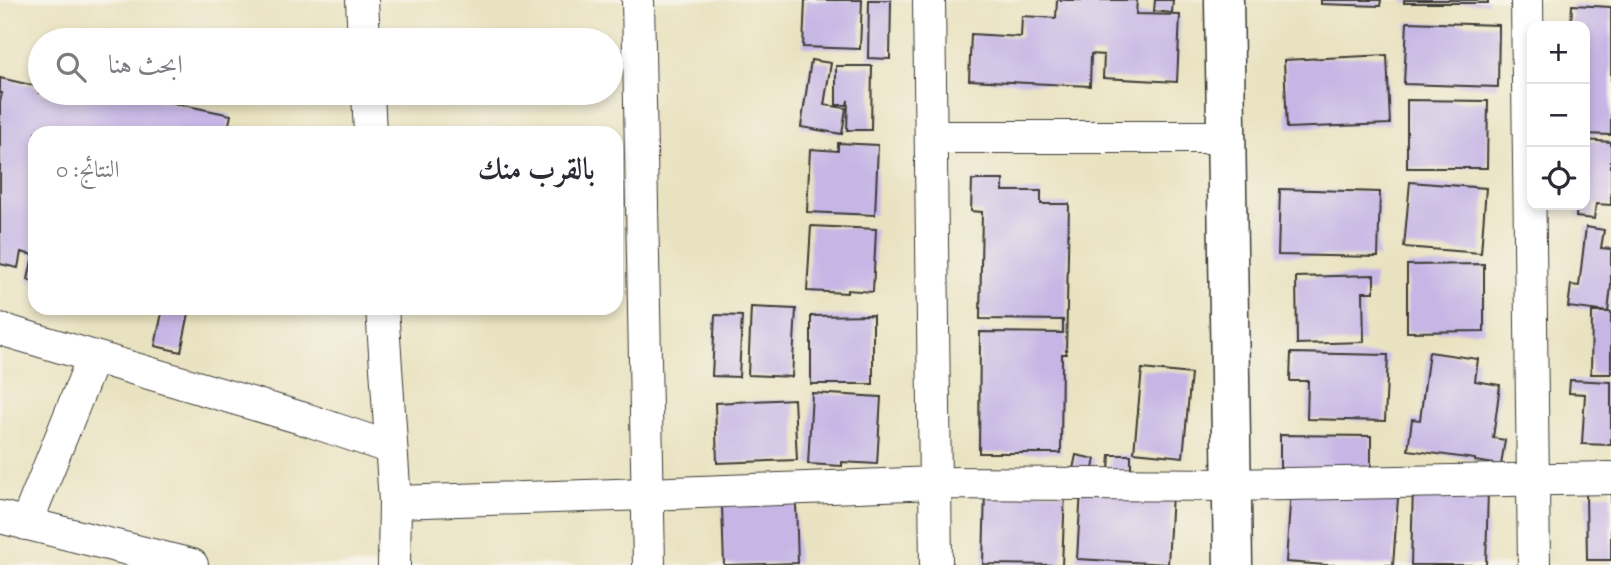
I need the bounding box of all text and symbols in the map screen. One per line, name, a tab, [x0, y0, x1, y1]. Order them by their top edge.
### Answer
map controls	[1527, 21, 1590, 210]
button: +	[1527, 21, 1590, 84]
search box	[28, 28, 623, 105]
icon: search	[52, 48, 90, 86]
text: ابحث هنا	[108, 48, 183, 85]
button: −	[1527, 84, 1590, 147]
button: locate	[1527, 147, 1590, 210]
text: بالقرب منك	[478, 150, 595, 193]
text: النتائج: 0	[56, 155, 119, 188]

